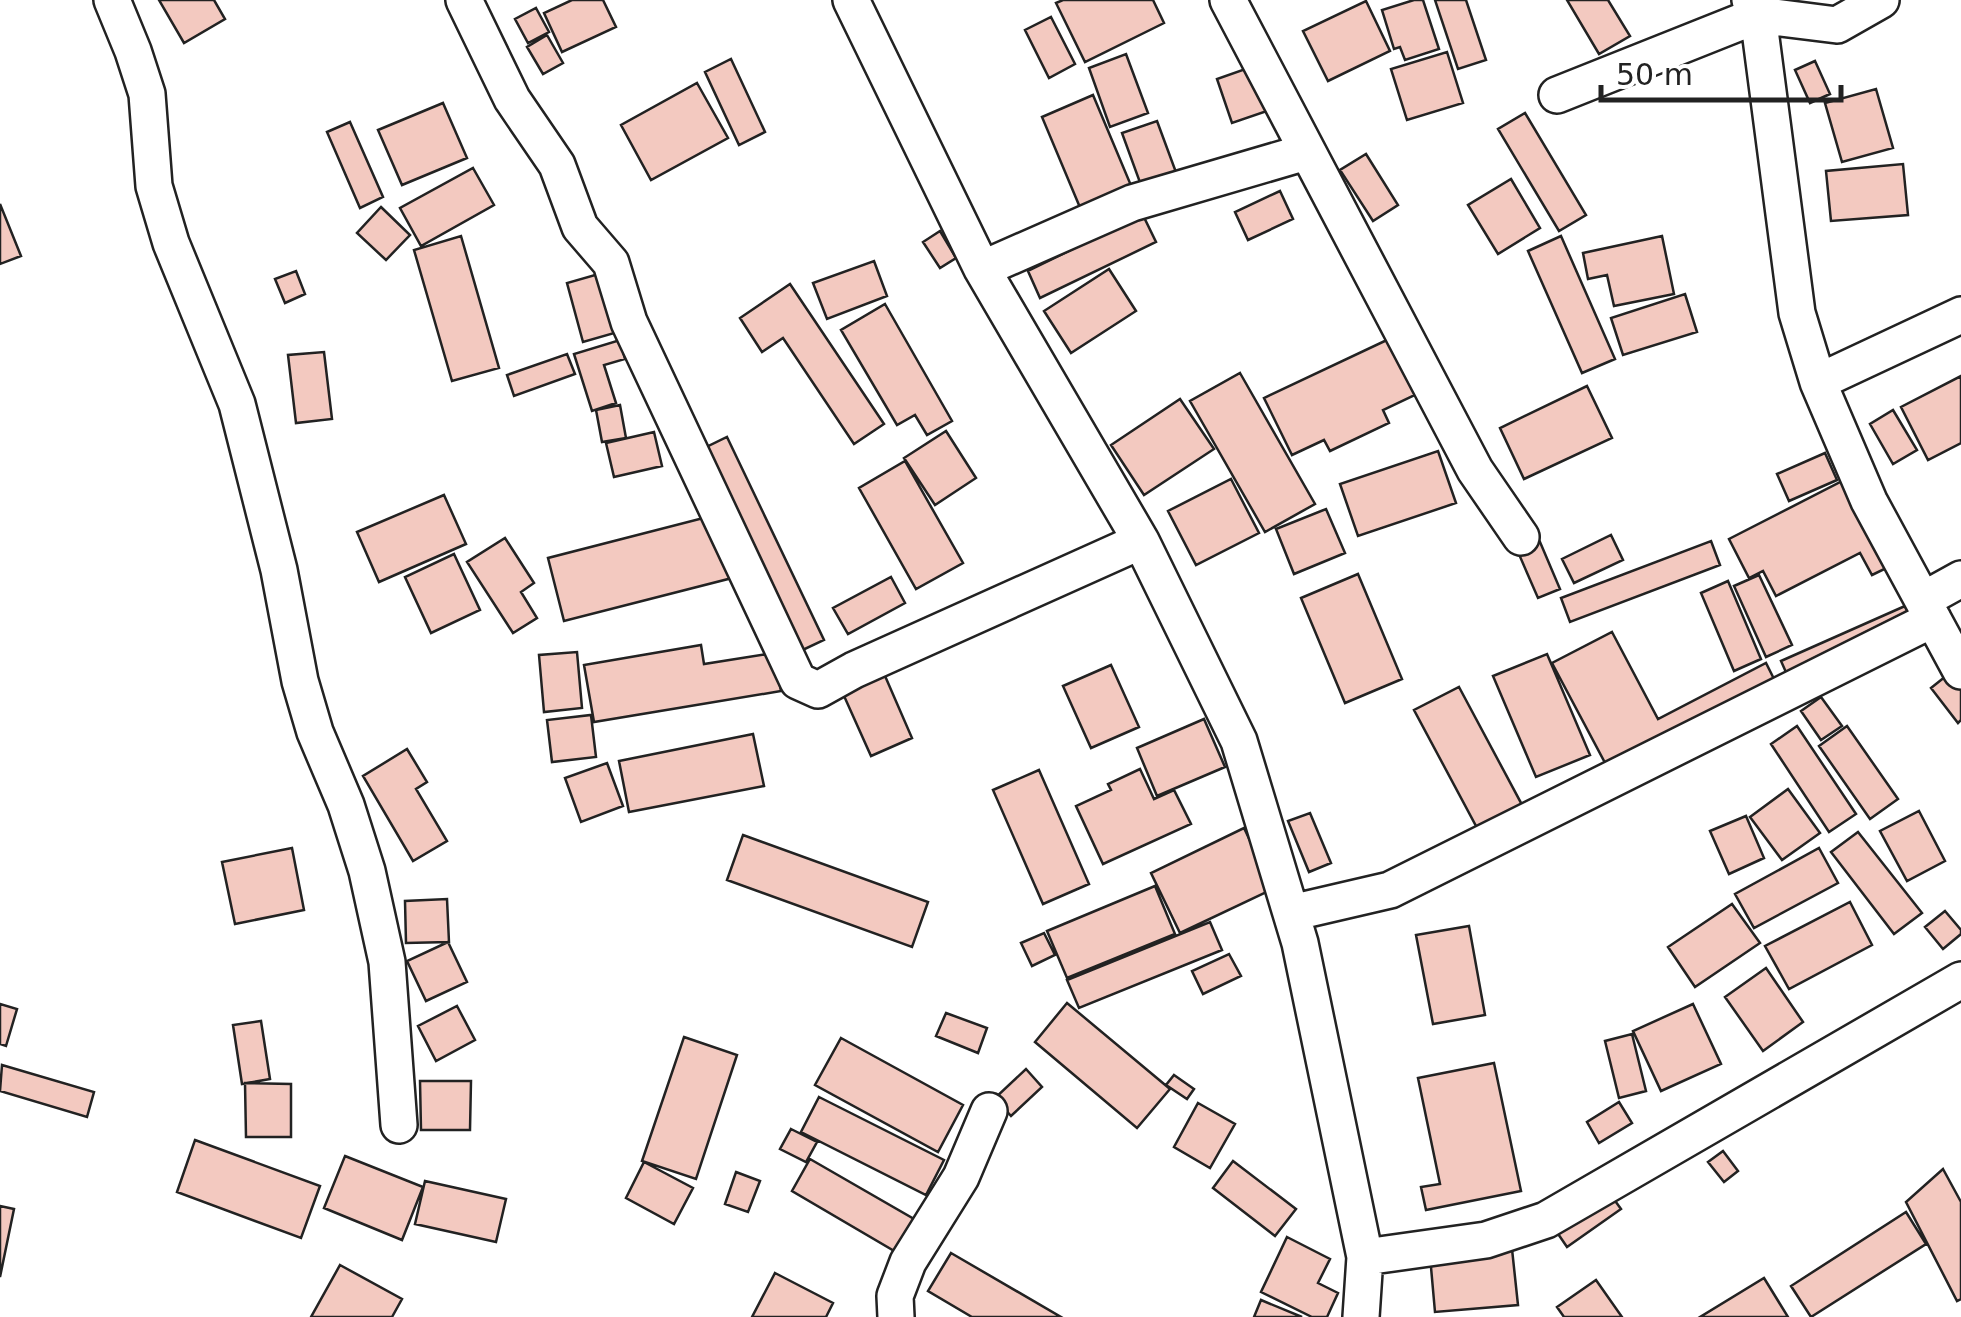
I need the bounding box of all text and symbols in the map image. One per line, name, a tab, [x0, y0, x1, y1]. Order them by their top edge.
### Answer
scale bar	[1601, 40, 1841, 102]
text: 50 m	[1616, 57, 1693, 92]

